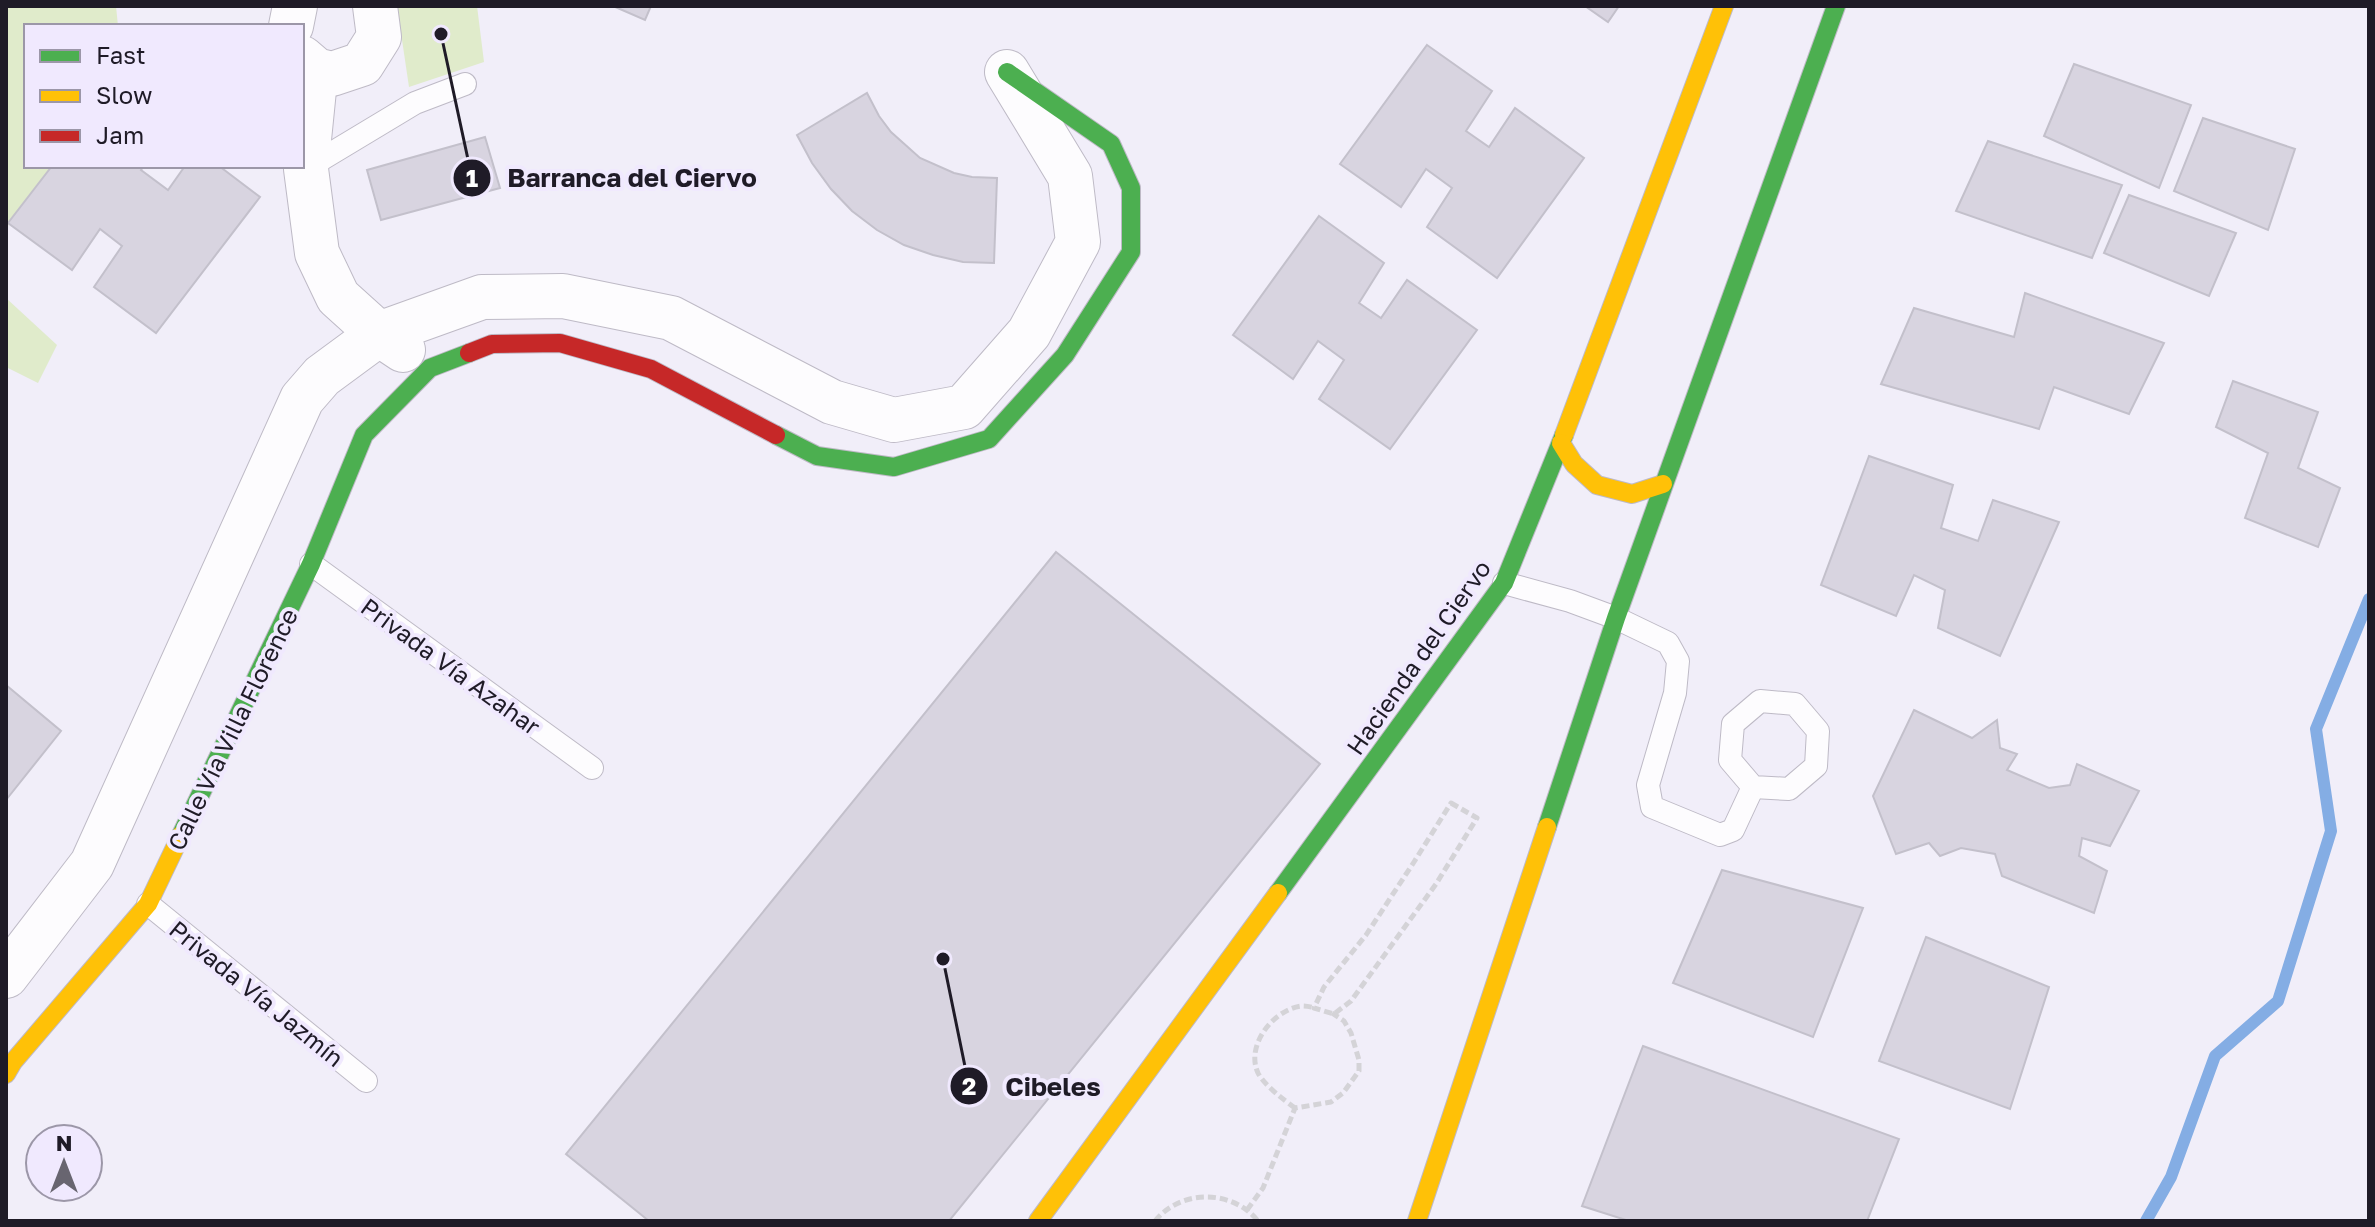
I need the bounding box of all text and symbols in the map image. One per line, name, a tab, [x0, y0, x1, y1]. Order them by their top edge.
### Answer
legend	[24, 24, 304, 168]
text: Fast	[96, 40, 146, 69]
text: Slow	[96, 80, 152, 109]
text: Jam	[96, 120, 144, 149]
callout: Barranca del Ciervo	[452, 153, 773, 203]
text: Barranca del Ciervo	[507, 162, 757, 193]
text: 1	[466, 163, 478, 192]
street label: Hacienda del Ciervo	[1340, 554, 1496, 760]
street label: Privada Vía Azahar	[356, 591, 546, 741]
street label: Calle Via Villa Florence	[161, 603, 303, 855]
street label: Privada Vía Jazmín	[164, 914, 350, 1072]
callout: Cibeles	[949, 1061, 1116, 1111]
text: 2	[962, 1071, 976, 1100]
text: Cibeles	[1005, 1071, 1101, 1102]
north arrow	[24, 1123, 104, 1203]
text: N	[56, 1129, 72, 1156]

